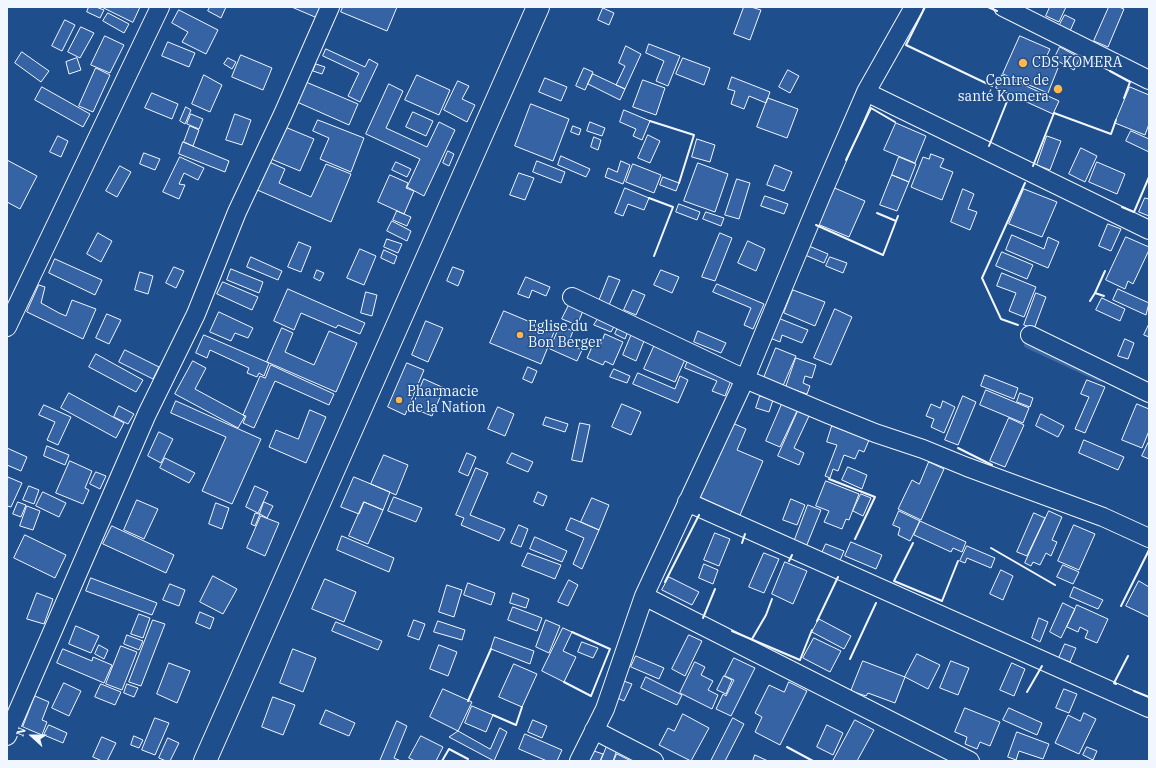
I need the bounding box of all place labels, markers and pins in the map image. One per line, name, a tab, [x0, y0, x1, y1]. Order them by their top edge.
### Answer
place label: CDS KOMERA	[1032, 55, 1122, 71]
marker: CDS KOMERA	[1017, 57, 1029, 69]
place label: Centre de santé Komera	[958, 73, 1049, 106]
marker: Centre de santé Komera	[1052, 83, 1064, 95]
place label: Eglise du Bon Berger	[528, 319, 602, 352]
marker: Eglise du Bon Berger	[515, 330, 525, 340]
place label: Pharmacie de la Nation	[407, 384, 486, 416]
marker: Pharmacie de la Nation	[394, 395, 404, 405]

